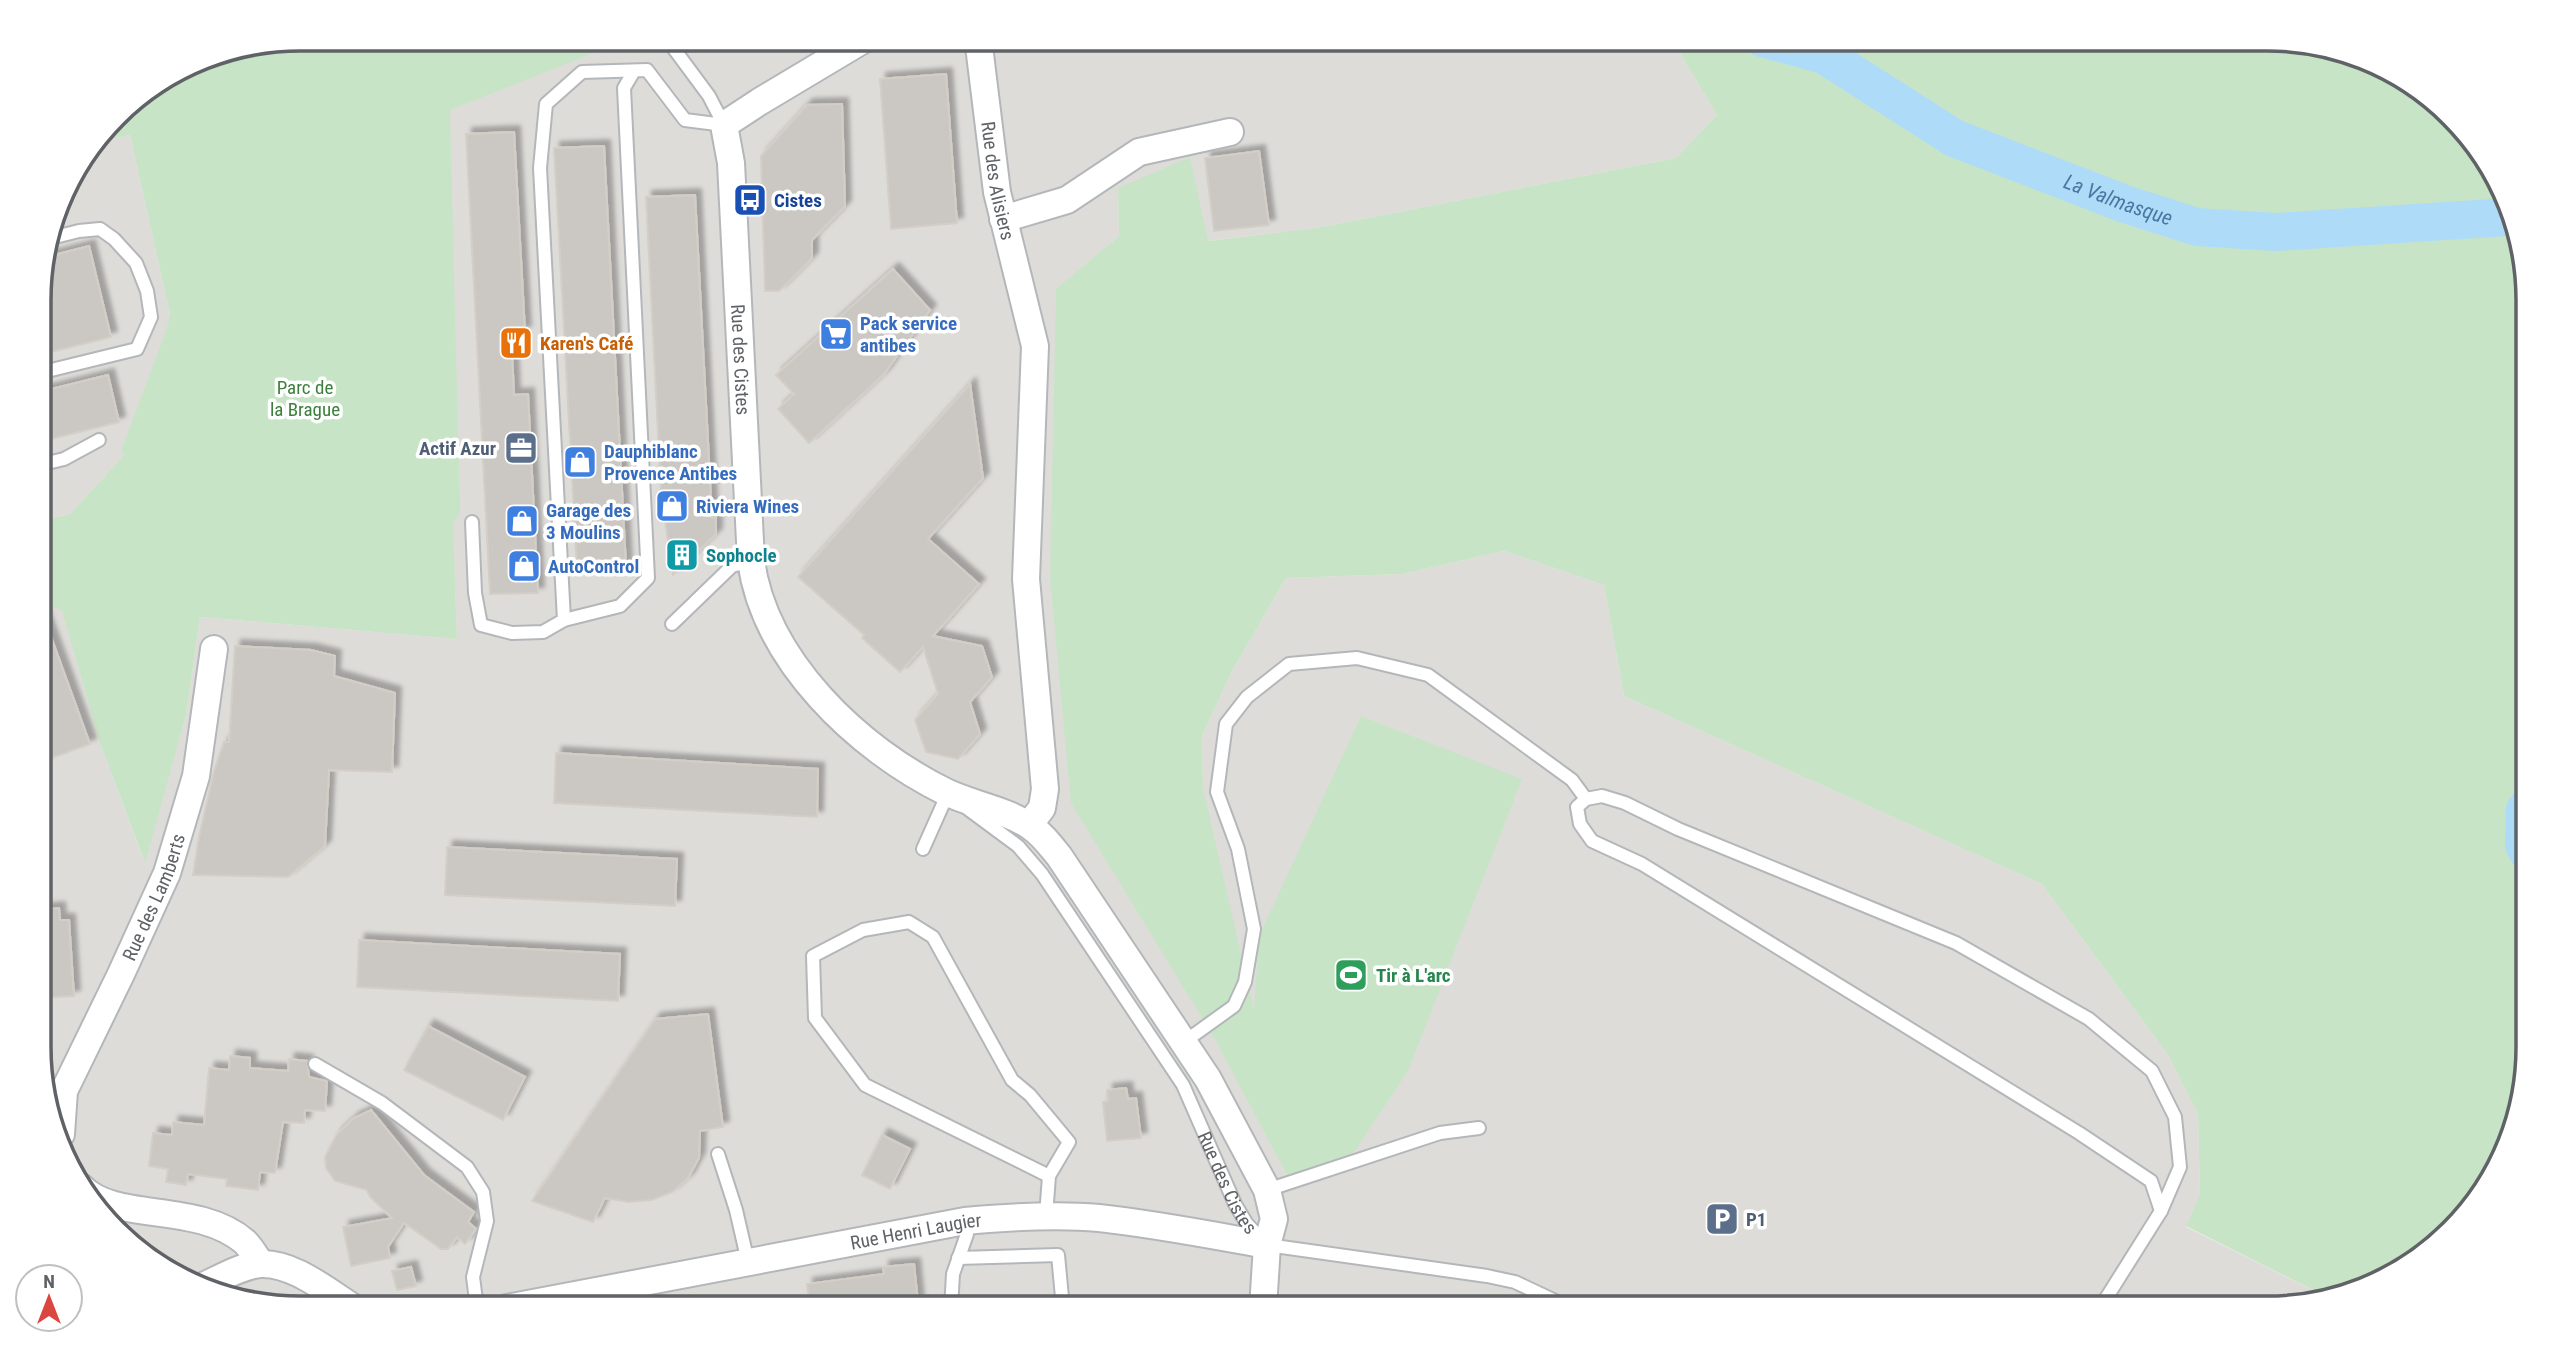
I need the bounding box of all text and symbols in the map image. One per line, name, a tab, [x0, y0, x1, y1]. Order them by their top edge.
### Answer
street label: Rue des Alisiers	[976, 120, 1019, 242]
water label: La Valmasque	[2060, 170, 2175, 230]
bus stop icon: Cistes	[731, 181, 769, 219]
place label: Cistes	[774, 189, 822, 212]
street label: Rue des Cistes	[726, 304, 755, 416]
place label: Pack service antibes	[860, 312, 957, 357]
supermarket icon: Pack service antibes	[817, 315, 855, 353]
restaurant icon: Karen's Café	[497, 324, 535, 362]
place label: Karen's Café	[540, 332, 633, 355]
park label: Parc de la Brague	[270, 376, 340, 421]
office icon: Actif Azur	[502, 429, 540, 467]
place label: Actif Azur	[419, 437, 496, 460]
place label: Dauphiblanc Provence Antibes	[604, 440, 737, 485]
shop icon: Dauphiblanc Provence Antibes	[561, 443, 599, 481]
shop icon: Riviera Wines	[653, 487, 691, 525]
place label: Riviera Wines	[696, 495, 799, 518]
place label: Garage des 3 Moulins	[546, 499, 631, 544]
shop icon: Garage des 3 Moulins	[503, 502, 541, 540]
building icon: Sophocle	[663, 536, 701, 574]
place label: Sophocle	[706, 544, 777, 567]
shop icon: AutoControl	[505, 547, 543, 585]
place label: AutoControl	[548, 555, 639, 578]
street label: Rue des Lamberts	[118, 831, 190, 964]
sports icon: Tir à L'arc	[1332, 956, 1370, 994]
place label: Tir à L'arc	[1376, 964, 1451, 987]
street label: Rue des Cistes	[1193, 1128, 1261, 1239]
parking icon: P1	[1703, 1200, 1741, 1238]
place label: P1	[1746, 1208, 1766, 1231]
street label: Rue Henri Laugier	[848, 1209, 982, 1255]
north arrow	[14, 1263, 84, 1333]
text: N	[43, 1270, 55, 1293]

